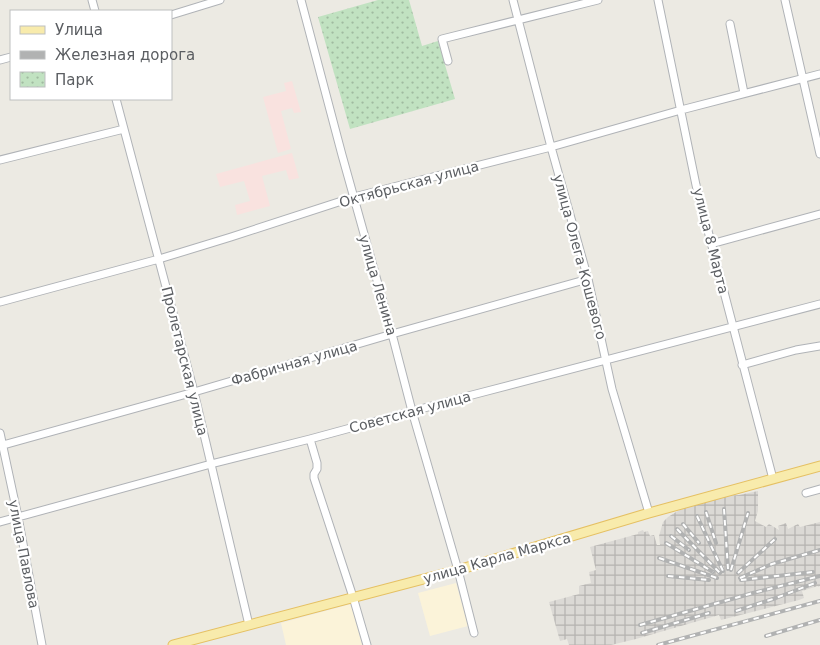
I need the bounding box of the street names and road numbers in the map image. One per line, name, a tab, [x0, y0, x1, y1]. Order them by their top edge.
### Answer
street label: Октябрьская улица	[337, 158, 481, 210]
street label: улица Олега Кошевого	[550, 173, 610, 341]
street label: улица 8 Марта	[690, 186, 732, 296]
street label: улица Ленина	[356, 233, 400, 337]
street label: Пролетарская улица	[159, 285, 211, 437]
street label: Фабричная улица	[229, 337, 359, 389]
street label: Советская улица	[347, 388, 473, 436]
street label: улица Павлова	[6, 498, 42, 610]
street label: улица Карла Маркса	[421, 529, 573, 587]

